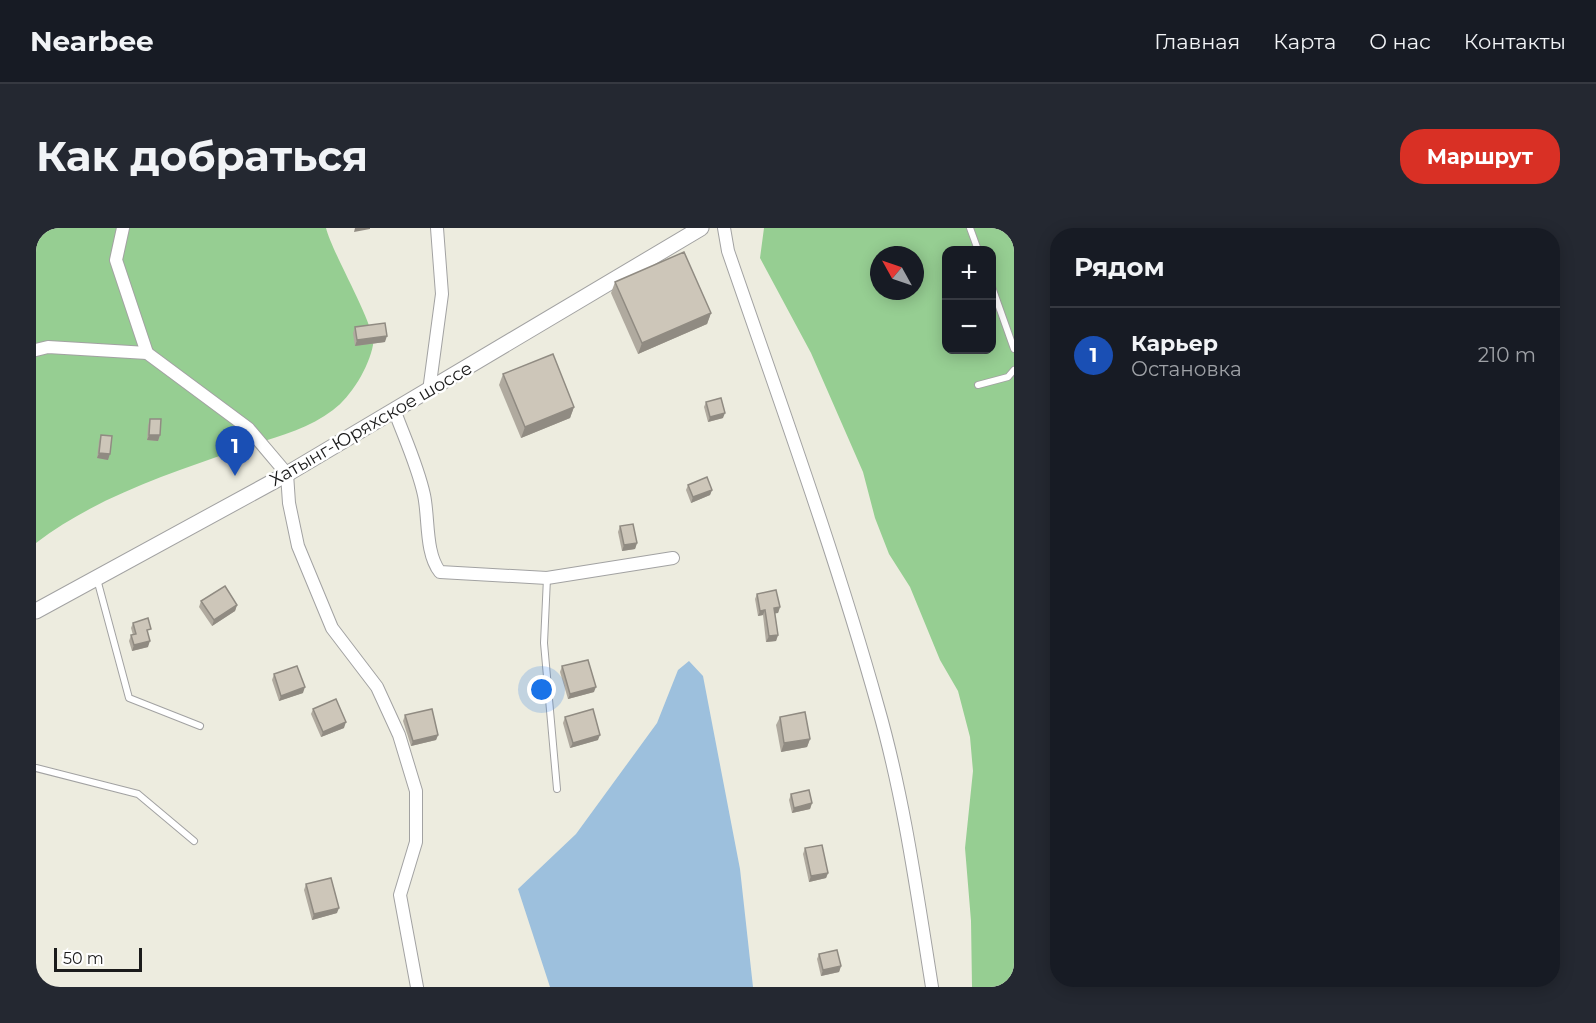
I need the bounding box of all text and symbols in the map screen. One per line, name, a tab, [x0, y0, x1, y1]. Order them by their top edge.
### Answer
text: Nearbee	[30, 24, 154, 58]
text: Главная	[1154, 29, 1240, 54]
text: Карта	[1273, 29, 1336, 54]
text: О нас	[1369, 29, 1431, 54]
text: Контакты	[1464, 29, 1566, 54]
button: Маршрут	[1400, 129, 1560, 184]
text: Как добраться	[36, 130, 368, 182]
north arrow	[870, 246, 924, 300]
map controls	[942, 246, 996, 354]
button: +	[942, 246, 996, 300]
text: Рядом	[1074, 251, 1165, 283]
button: −	[942, 300, 996, 354]
text: Карьер	[1131, 330, 1218, 357]
text: 1	[1090, 343, 1097, 367]
text: 210 m	[1478, 343, 1536, 367]
street label: Хатынг-Юряхское шоссе	[266, 357, 476, 491]
text: Остановка	[1131, 357, 1242, 381]
pin: 1	[216, 426, 254, 476]
your location	[527, 675, 556, 704]
scale bar	[54, 945, 142, 972]
text: 50 m	[63, 949, 104, 968]

